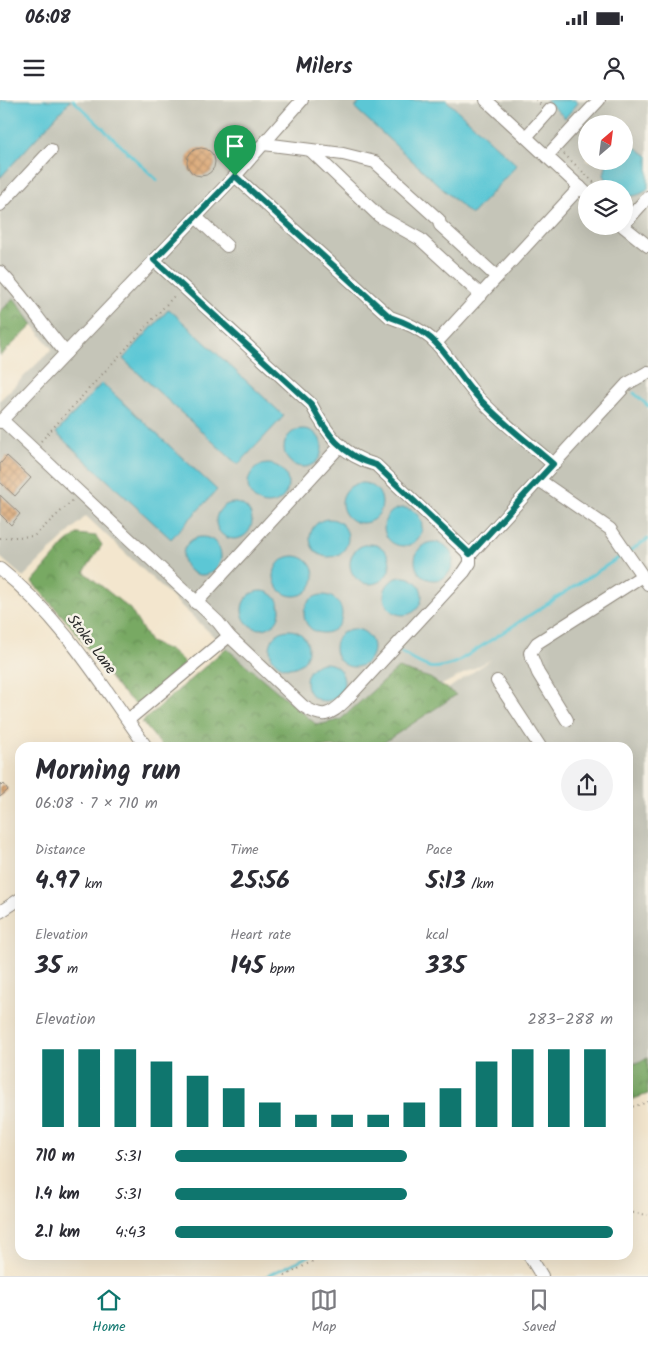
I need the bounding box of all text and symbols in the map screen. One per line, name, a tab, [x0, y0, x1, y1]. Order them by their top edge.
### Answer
text: 06:08	[25, 3, 71, 33]
text: Milers	[295, 50, 353, 85]
icon: menu	[20, 54, 48, 82]
icon: person	[600, 54, 628, 82]
north arrow	[578, 115, 632, 170]
map controls	[578, 115, 633, 235]
pin	[214, 125, 256, 176]
icon: arrive	[221, 132, 249, 160]
button: layers	[578, 180, 633, 235]
street label: Stoke Lane	[60, 609, 122, 680]
text: Morning run	[35, 749, 181, 794]
button: share	[561, 759, 613, 811]
text: 06:08 · 7 × 710 m	[35, 791, 158, 816]
text: Distance	[35, 839, 85, 861]
text: Time	[230, 839, 259, 861]
text: Pace	[426, 839, 452, 861]
text: 4.97	[35, 861, 79, 901]
text: 25:56	[230, 861, 290, 901]
text: 5:13	[426, 861, 466, 901]
text: km	[79, 873, 102, 895]
text: /km	[466, 873, 494, 895]
text: Elevation	[35, 924, 88, 946]
text: Heart rate	[230, 924, 291, 946]
text: kcal	[426, 924, 448, 946]
text: 35	[35, 946, 61, 986]
text: 145	[230, 946, 264, 986]
text: 335	[426, 946, 466, 986]
text: m	[61, 958, 78, 980]
text: bpm	[264, 958, 295, 980]
text: Elevation	[35, 1007, 96, 1032]
text: 283–288 m	[527, 1007, 613, 1032]
text: 710 m	[35, 1144, 75, 1169]
text: 5:31	[115, 1144, 142, 1169]
text: 1.4 km	[35, 1182, 80, 1207]
text: 5:31	[115, 1182, 142, 1207]
text: 2.1 km	[35, 1220, 80, 1245]
text: 4:43	[115, 1220, 146, 1245]
tab: Home	[92, 1286, 125, 1338]
tab: Map	[310, 1286, 338, 1338]
tab: Saved	[523, 1286, 556, 1338]

